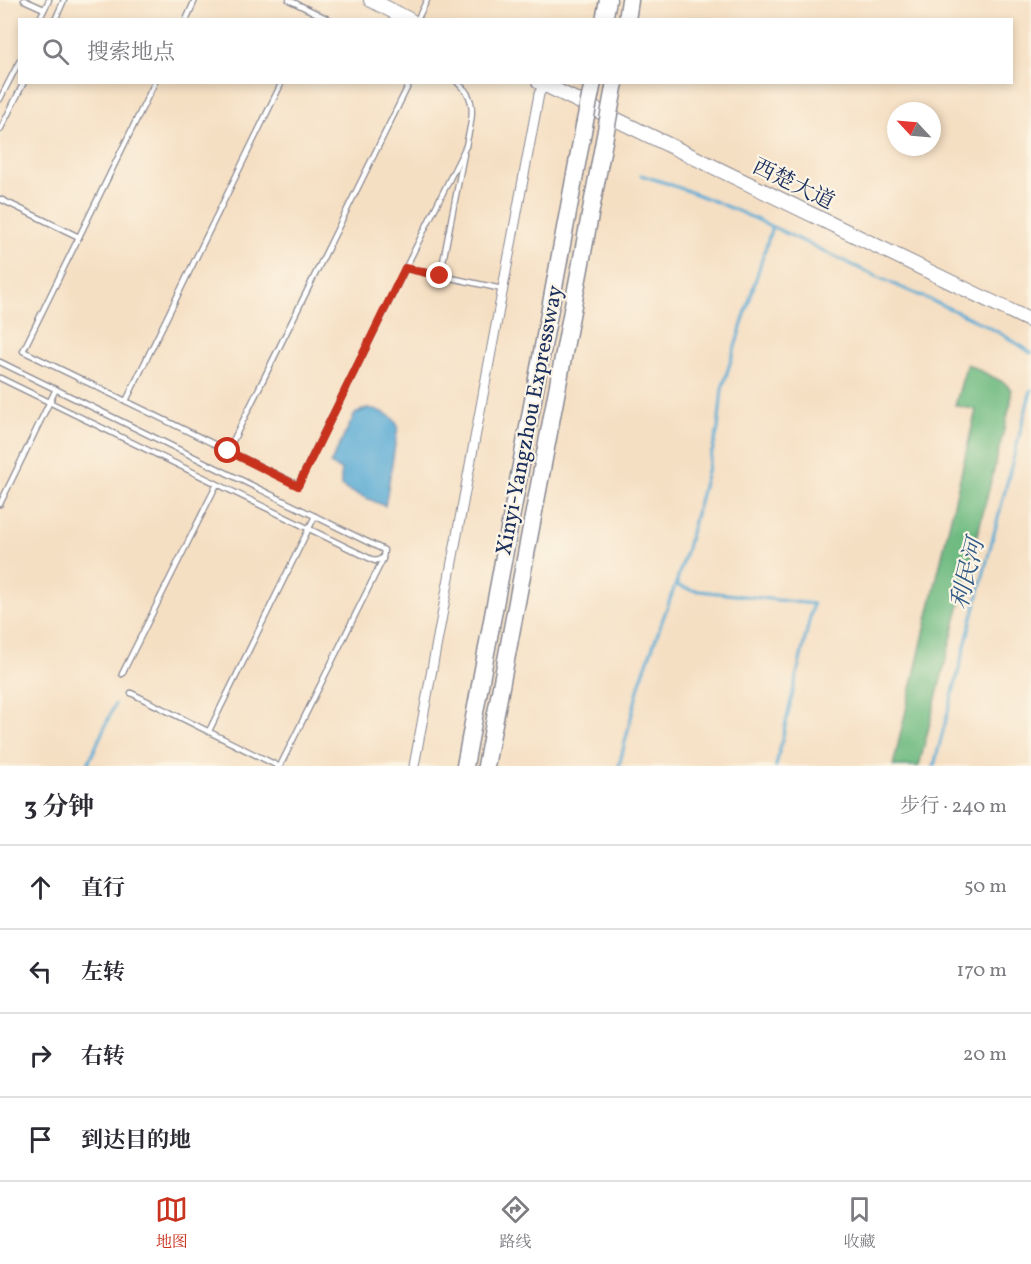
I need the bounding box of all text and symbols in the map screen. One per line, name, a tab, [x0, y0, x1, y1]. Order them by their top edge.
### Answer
search box	[18, 18, 1013, 84]
icon: search	[39, 35, 72, 68]
text: 搜索地点	[87, 38, 175, 69]
north arrow	[887, 102, 941, 156]
street label: 西楚大道	[747, 152, 839, 218]
route end	[426, 262, 452, 288]
street label: Xinyi-Yangzhou Expressway	[489, 283, 572, 558]
route start	[214, 437, 240, 463]
water label: 利民河	[944, 532, 995, 614]
text: 3 分钟	[24, 790, 94, 826]
text: 步行 · 240 m	[900, 793, 1007, 821]
icon: ahead	[24, 871, 57, 904]
text: 50 m	[964, 873, 1007, 901]
text: 直行	[81, 874, 125, 905]
icon: left	[24, 955, 57, 988]
text: 170 m	[957, 957, 1007, 985]
text: 左转	[81, 958, 125, 989]
icon: right	[24, 1039, 57, 1072]
text: 20 m	[963, 1041, 1007, 1069]
text: 右转	[81, 1042, 125, 1073]
icon: arrive	[24, 1123, 57, 1156]
text: 到达目的地	[81, 1126, 191, 1157]
tab: 地图	[155, 1193, 188, 1254]
tab: 路线	[499, 1193, 532, 1254]
tab: 收藏	[843, 1193, 876, 1254]

